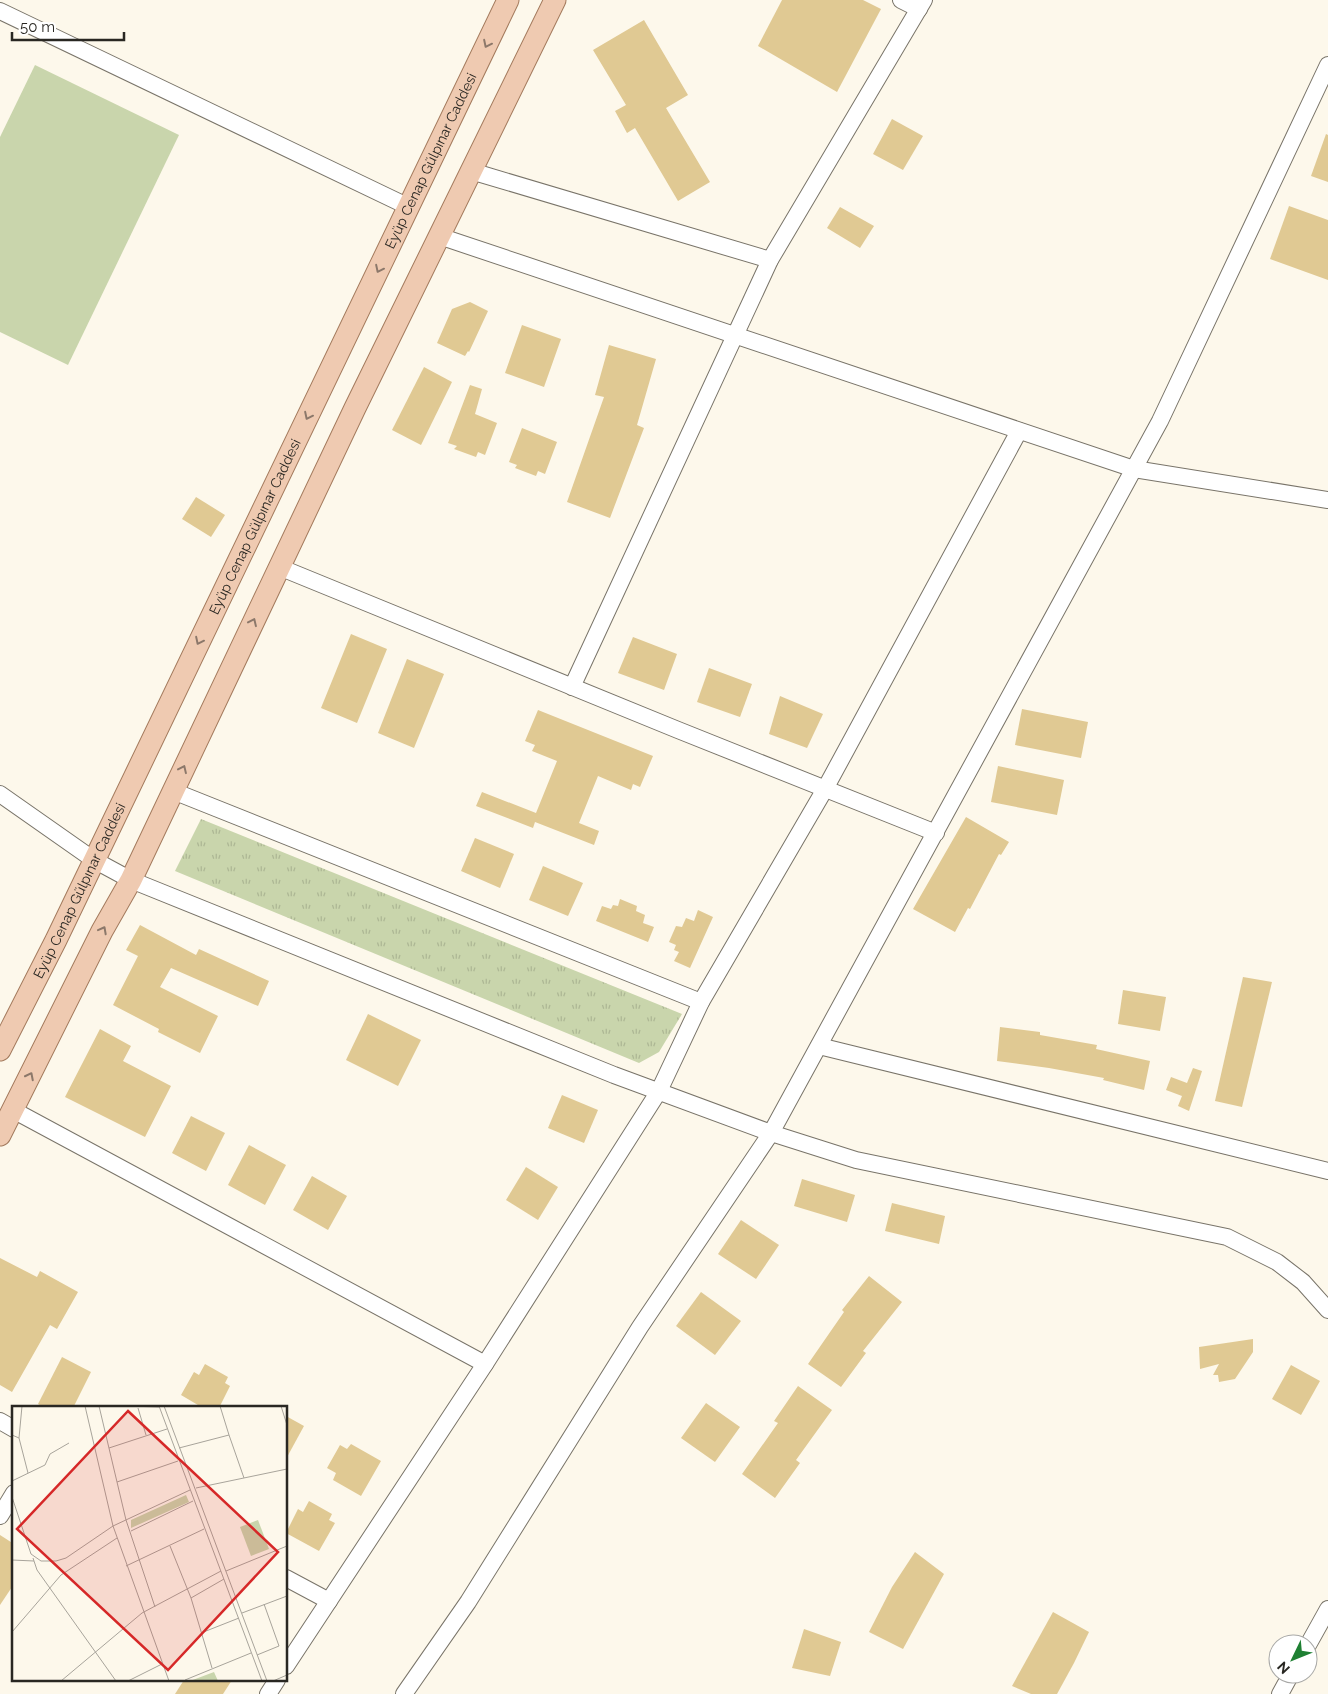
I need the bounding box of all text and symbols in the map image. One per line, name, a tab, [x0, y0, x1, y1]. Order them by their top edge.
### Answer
scale bar	[12, 10, 125, 42]
text: 50 m	[20, 18, 55, 36]
one-way arrow	[483, 39, 493, 48]
street label: Eyüp Cenap Gülpınar Caddesi	[382, 70, 480, 251]
one-way arrow	[375, 264, 385, 273]
one-way arrow	[304, 411, 314, 420]
street label: Eyüp Cenap Gülpınar Caddesi	[206, 436, 304, 617]
one-way arrow	[246, 618, 257, 627]
one-way arrow	[195, 636, 206, 645]
one-way arrow	[177, 765, 188, 774]
street label: Eyüp Cenap Gülpınar Caddesi	[30, 800, 129, 981]
one-way arrow	[97, 927, 107, 936]
one-way arrow	[24, 1072, 34, 1081]
inset map	[12, 1406, 288, 1682]
north arrow	[1268, 1634, 1318, 1684]
text: N	[1274, 1659, 1293, 1677]

